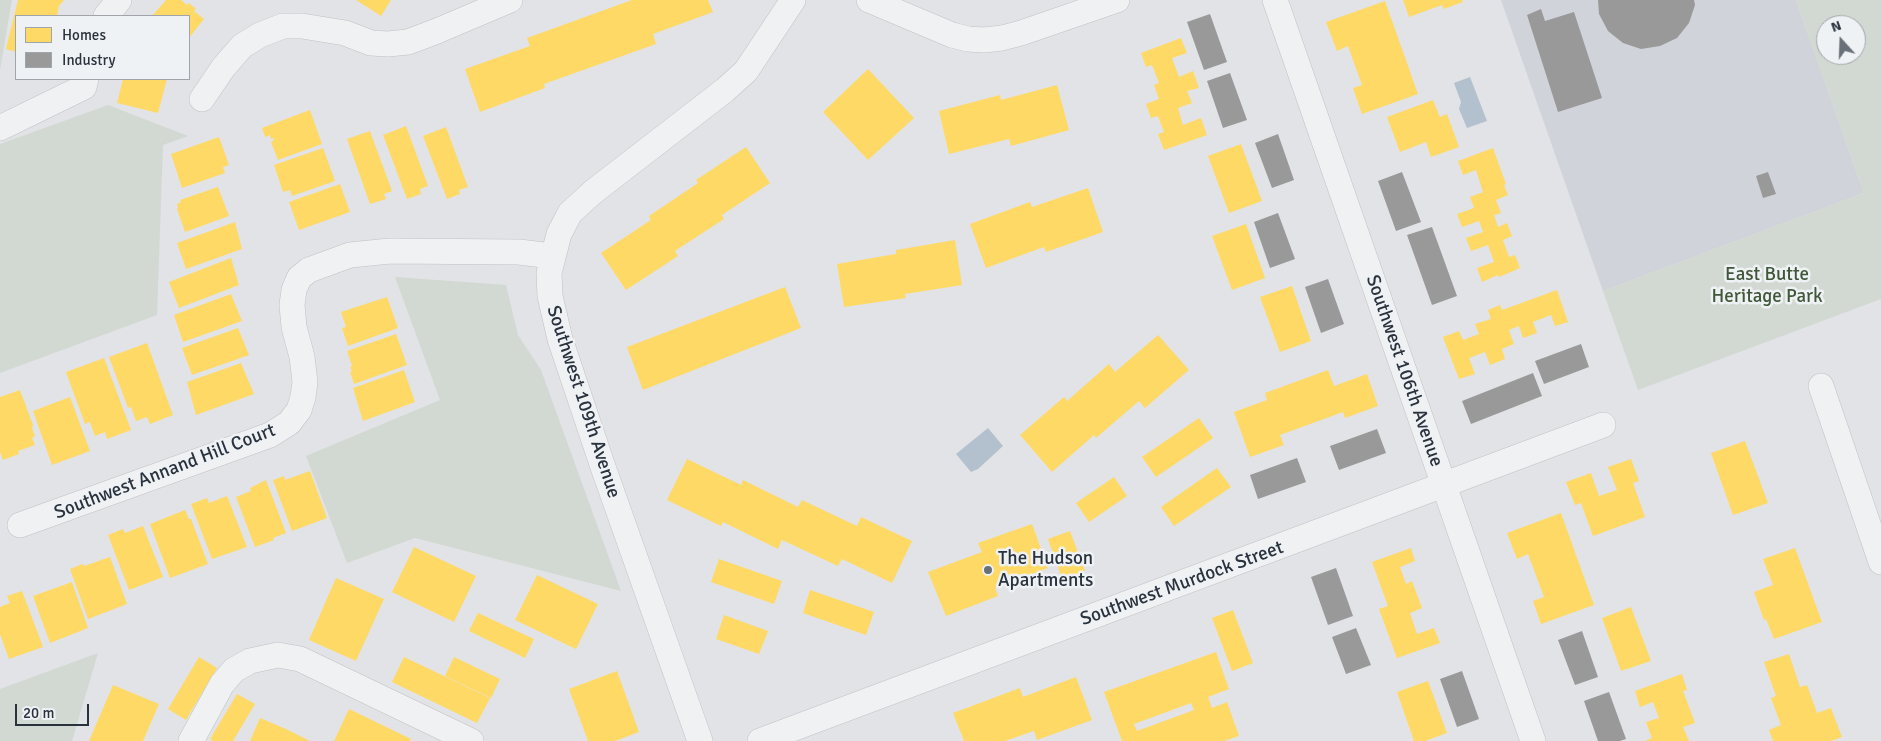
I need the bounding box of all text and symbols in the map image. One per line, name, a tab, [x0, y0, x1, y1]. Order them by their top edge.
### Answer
legend	[15, 15, 190, 80]
north arrow	[1816, 15, 1866, 65]
text: N	[1829, 17, 1844, 36]
text: Homes	[62, 26, 106, 44]
text: Industry	[62, 51, 115, 69]
park label: East Butte Heritage Park	[1711, 264, 1823, 308]
street label: Southwest 106th Avenue	[1360, 272, 1448, 470]
street label: Southwest 109th Avenue	[541, 303, 625, 501]
street label: Southwest Annand Hill Court	[51, 419, 279, 525]
street label: Southwest Murdock Street	[1077, 537, 1287, 631]
place label: The Hudson Apartments	[998, 548, 1093, 592]
marker: The Hudson Apartments	[982, 564, 994, 576]
scale bar	[18, 694, 91, 726]
text: 20 m	[23, 704, 54, 722]

